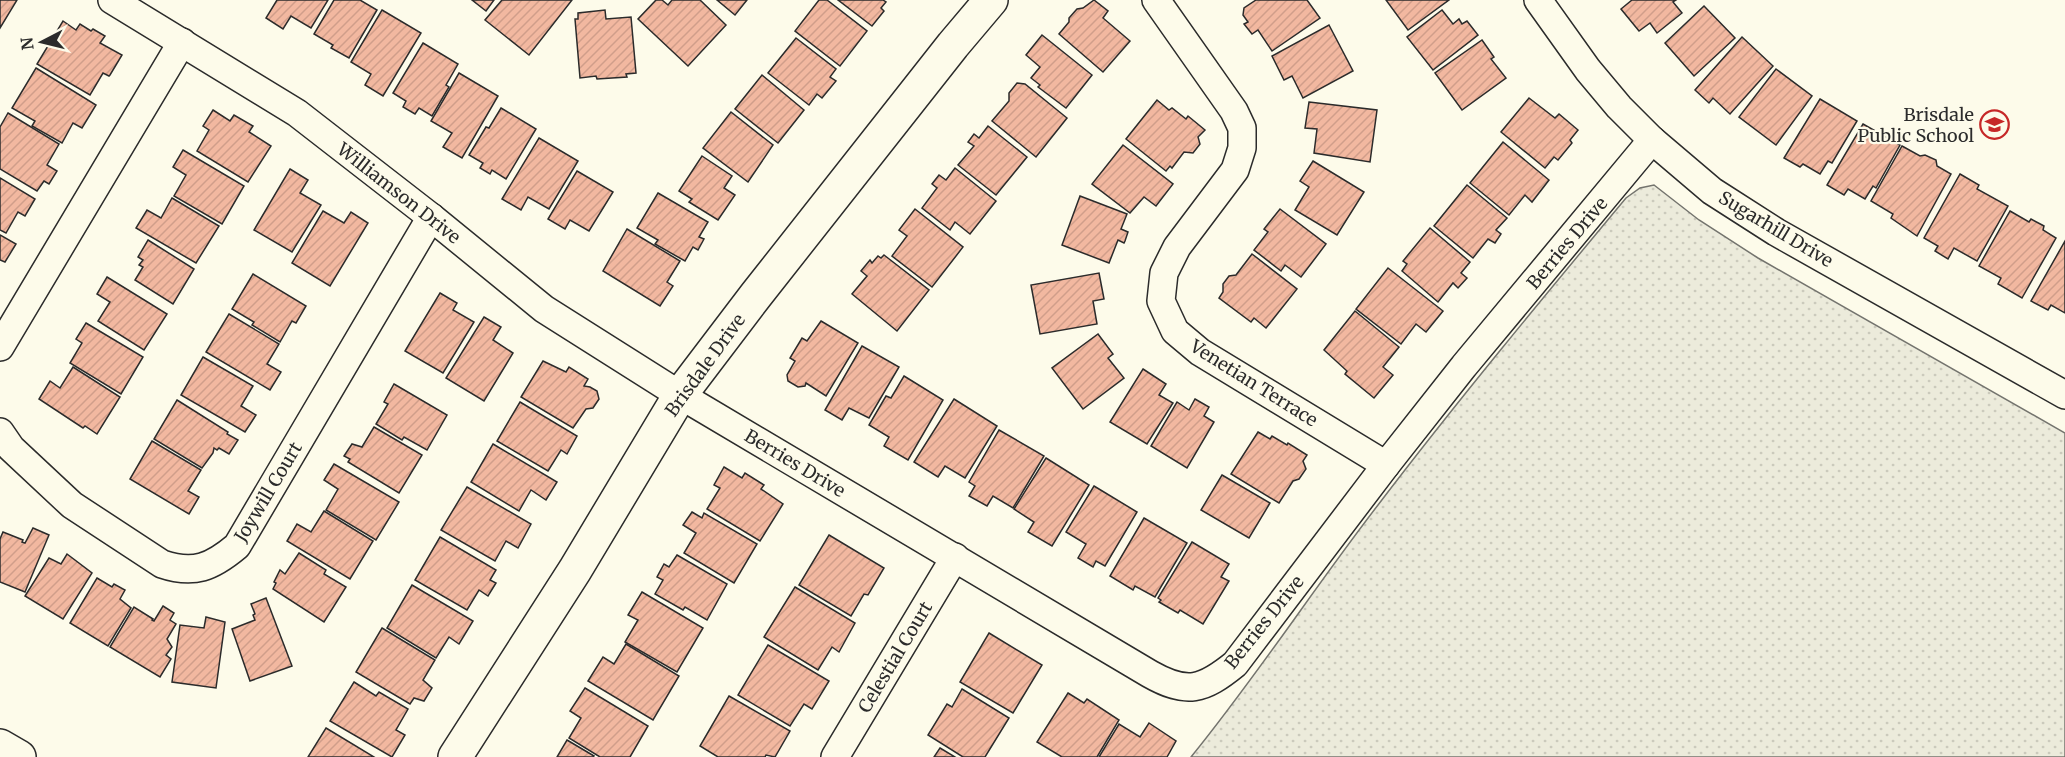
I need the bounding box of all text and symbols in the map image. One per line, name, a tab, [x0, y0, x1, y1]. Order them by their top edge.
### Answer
north arrow	[12, 12, 72, 72]
text: N	[16, 36, 38, 51]
place label: Brisdale Public School	[1858, 103, 1974, 147]
school or university icon: Brisdale Public School	[1979, 108, 2011, 140]
street label: Williamson Drive	[332, 137, 465, 248]
street label: Sugarhill Drive	[1715, 186, 1837, 272]
street label: Berries Drive	[1522, 192, 1612, 294]
street label: Brisdale Drive	[660, 309, 750, 421]
street label: Venetian Terrace	[1185, 334, 1322, 431]
street label: Berries Drive	[740, 424, 850, 502]
street label: Joywill Court	[229, 438, 307, 547]
street label: Berries Drive	[1219, 571, 1309, 673]
street label: Celestial Court	[853, 597, 937, 717]

